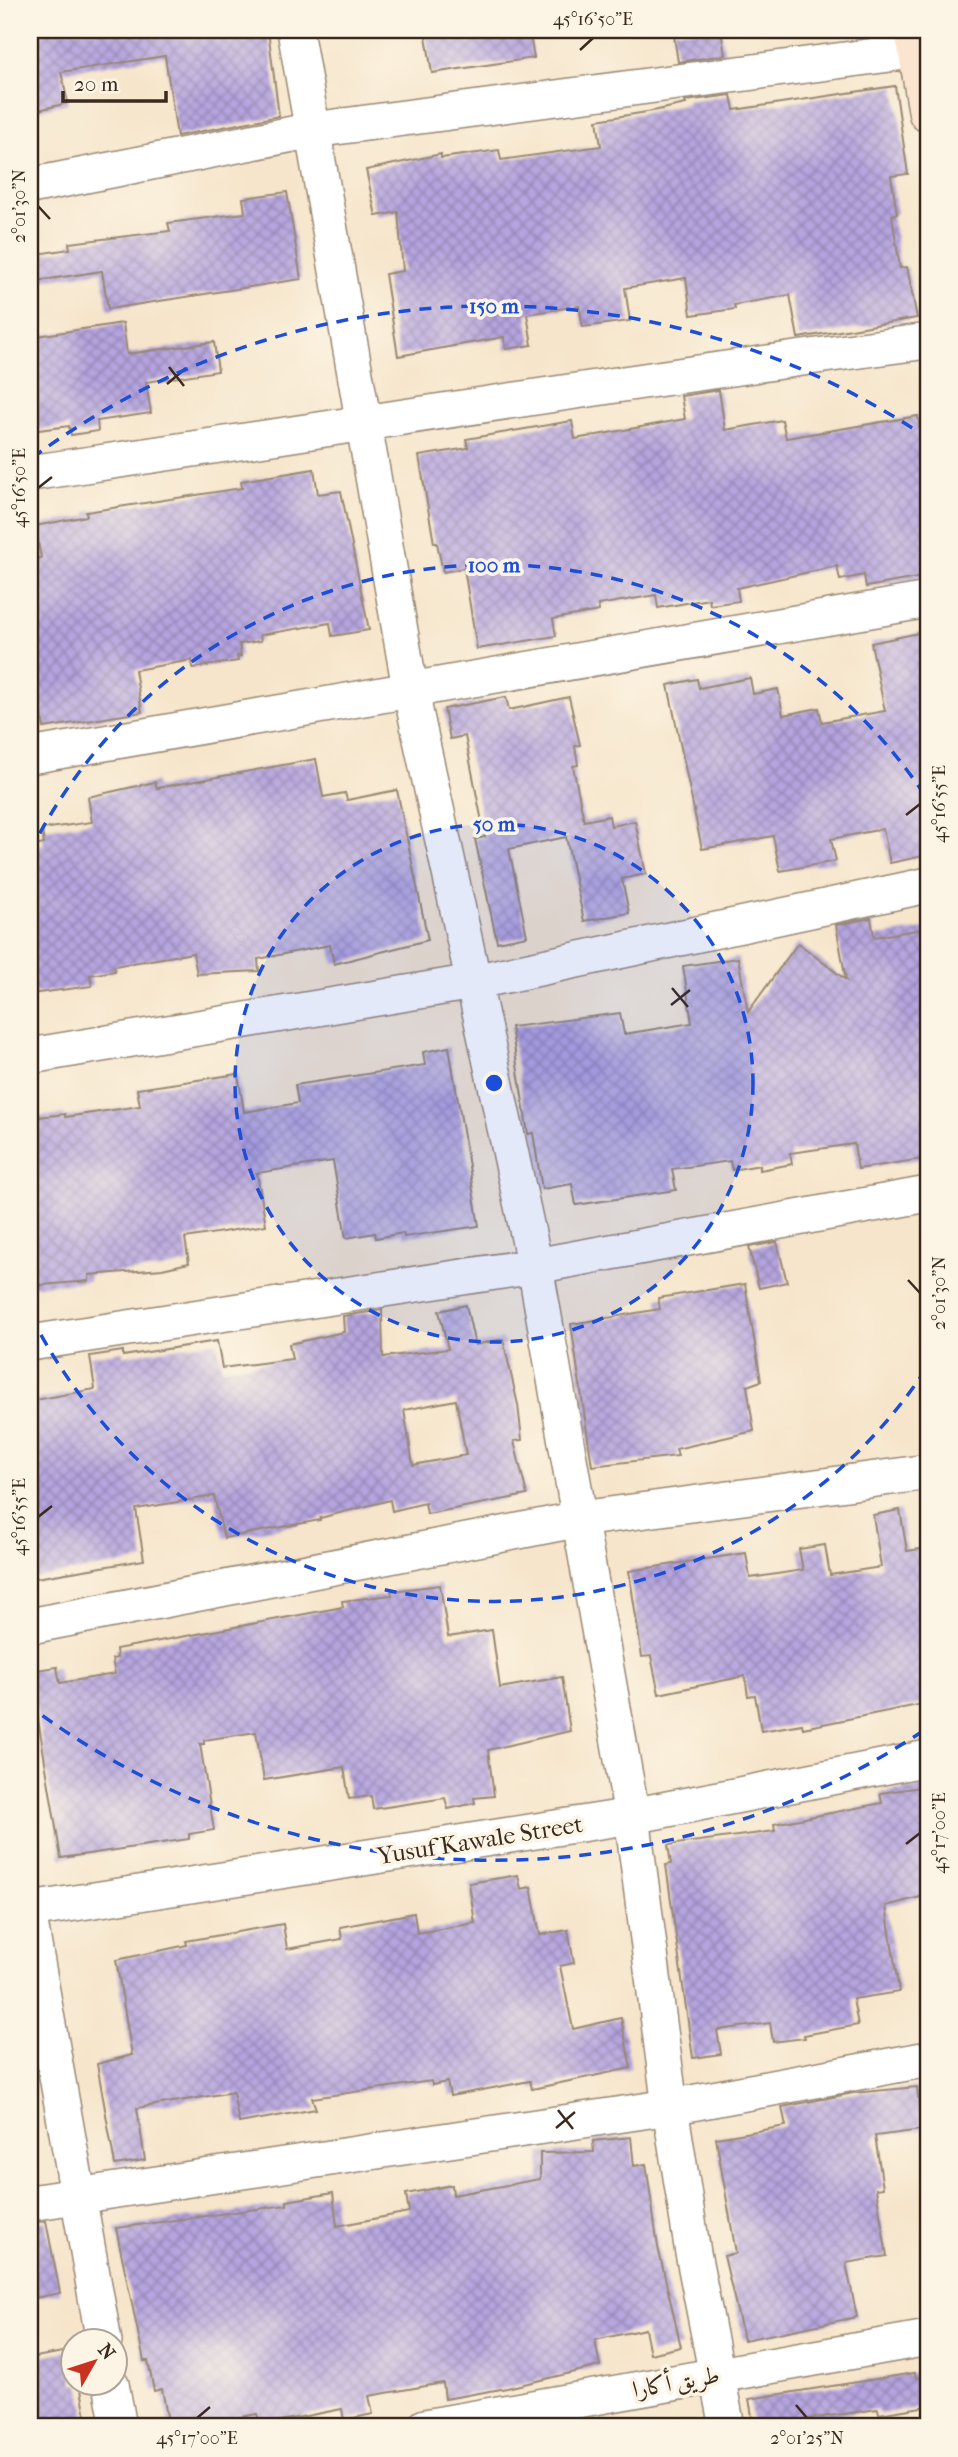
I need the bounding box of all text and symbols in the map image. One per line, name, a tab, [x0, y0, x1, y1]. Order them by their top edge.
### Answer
text: 45°16'50"E	[553, 9, 633, 30]
scale bar	[63, 60, 166, 104]
text: 20 m	[74, 72, 119, 96]
text: 2°01'30"N	[9, 169, 30, 243]
text: 150 m	[469, 294, 520, 318]
text: 45°16'50"E	[9, 448, 30, 528]
text: 100 m	[468, 553, 521, 577]
text: 45°16'55"E	[929, 765, 950, 843]
text: 50 m	[473, 812, 516, 836]
centre of rings	[482, 1071, 506, 1095]
text: 2°01'30"N	[929, 1256, 950, 1330]
text: 45°16'55"E	[9, 1478, 30, 1556]
text: 45°17'00"E	[929, 1792, 950, 1874]
street label: Yusuf Kawale Street	[374, 1810, 585, 1870]
north arrow	[60, 2328, 130, 2398]
text: N	[93, 2339, 120, 2365]
street label: طريق أكارا	[630, 2358, 722, 2404]
text: 45°17'00"E	[156, 2428, 238, 2449]
text: 2°01'25"N	[770, 2428, 844, 2449]

